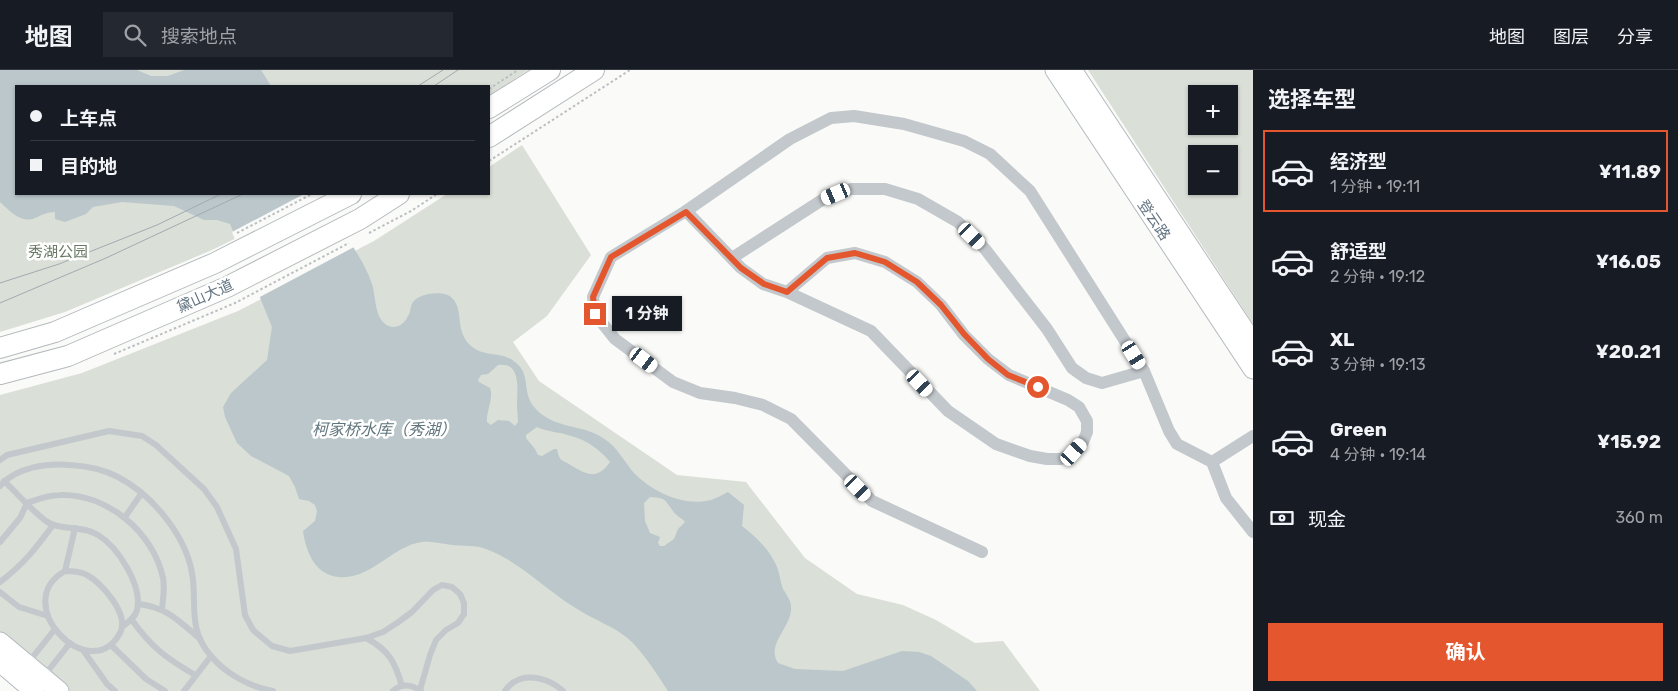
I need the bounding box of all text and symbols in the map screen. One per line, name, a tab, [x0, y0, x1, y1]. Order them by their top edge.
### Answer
search box	[103, 12, 453, 57]
icon: search	[121, 21, 149, 49]
text: 地图	[25, 23, 73, 51]
text: 搜索地点	[161, 25, 237, 48]
text: 地图	[1489, 26, 1525, 48]
text: 图层	[1553, 26, 1589, 48]
text: 分享	[1617, 26, 1653, 48]
map controls	[1188, 85, 1238, 195]
button: +	[1188, 85, 1238, 135]
text: 选择车型	[1268, 86, 1356, 113]
text: 上车点	[60, 107, 117, 130]
button: −	[1188, 145, 1238, 195]
icon: car	[1270, 149, 1315, 194]
text: 经济型	[1330, 150, 1387, 173]
text: 目的地	[60, 155, 117, 178]
text: ¥11.89	[1599, 160, 1661, 183]
text: 1 分钟 · 19:11	[1330, 177, 1420, 196]
car	[819, 181, 852, 207]
street label: 登云路	[1134, 196, 1174, 244]
car	[956, 220, 987, 252]
icon: car	[1270, 239, 1315, 284]
text: 舒适型	[1330, 240, 1387, 263]
park label: 秀湖公园	[28, 243, 88, 261]
text: ¥16.05	[1596, 250, 1661, 273]
text: 2 分钟 · 19:12	[1330, 267, 1425, 286]
street label: 黛山大道	[174, 276, 236, 316]
callout: 1 分钟	[612, 296, 682, 332]
route end	[584, 303, 606, 325]
text: 1 分钟	[625, 304, 669, 323]
text: XL	[1330, 328, 1354, 351]
icon: car	[1270, 329, 1315, 374]
car	[1119, 338, 1148, 372]
text: ¥20.21	[1596, 340, 1661, 363]
car	[627, 345, 660, 375]
text: 3 分钟 · 19:13	[1330, 355, 1426, 374]
car	[904, 367, 935, 399]
route start	[1027, 376, 1049, 398]
text: Green	[1330, 418, 1387, 441]
icon: car	[1270, 419, 1315, 464]
water label: 柯家桥水库（秀湖）	[312, 420, 456, 439]
text: ¥15.92	[1597, 430, 1661, 453]
car	[1058, 436, 1089, 468]
text: 4 分钟 · 19:14	[1330, 445, 1426, 464]
car	[842, 472, 873, 504]
icon: cash	[1268, 504, 1296, 532]
text: 现金	[1308, 508, 1346, 531]
text: 360 m	[1615, 508, 1663, 527]
button: 确认	[1268, 623, 1663, 681]

